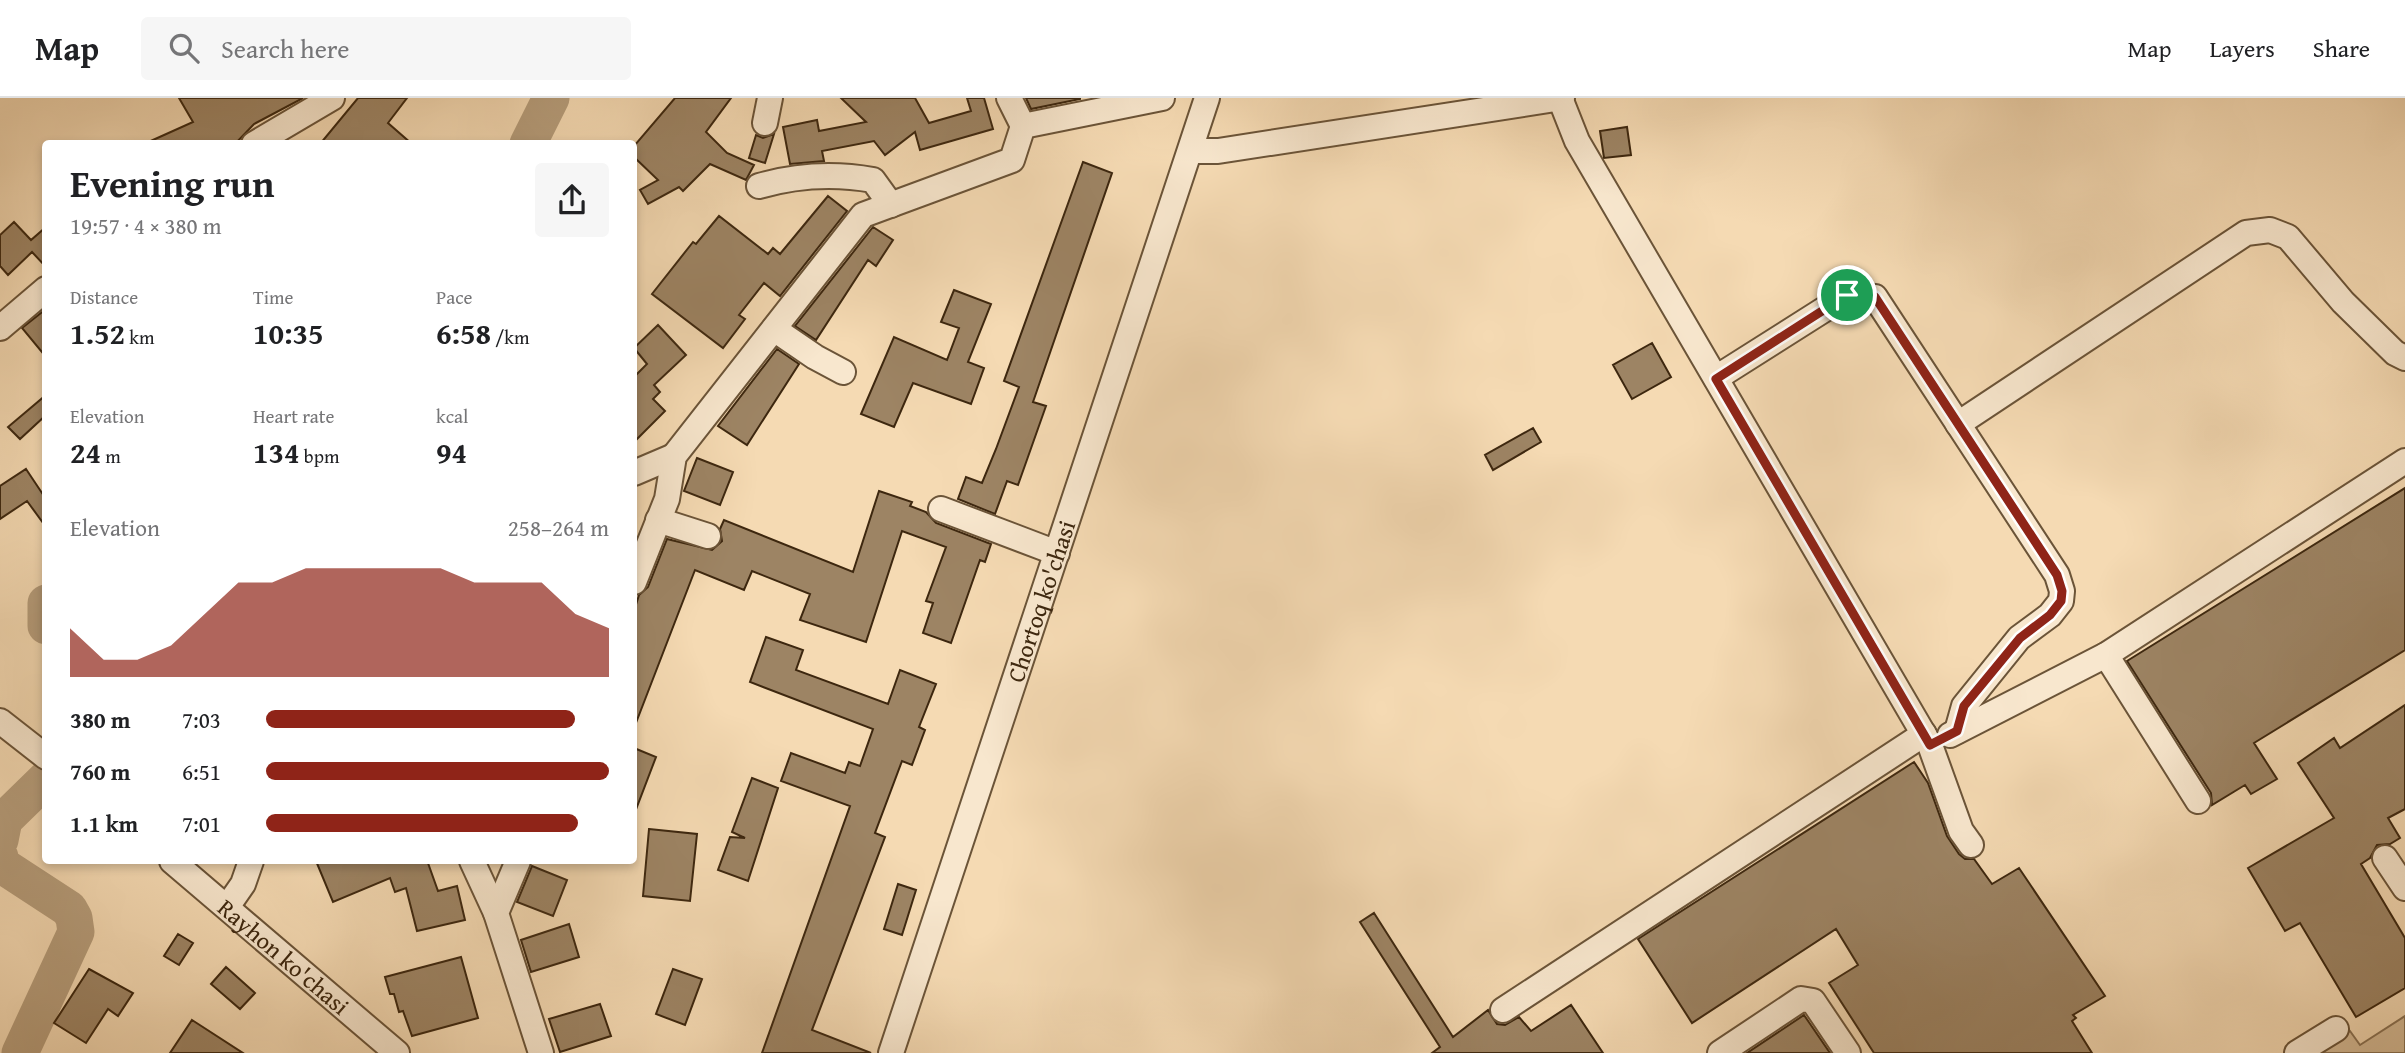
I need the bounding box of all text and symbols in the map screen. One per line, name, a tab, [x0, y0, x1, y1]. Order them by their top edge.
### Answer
search box	[141, 17, 631, 80]
text: Map	[35, 24, 99, 72]
icon: search	[165, 29, 203, 67]
text: Search here	[221, 29, 349, 68]
text: Map	[2128, 31, 2171, 66]
text: Layers	[2209, 31, 2275, 66]
text: Share	[2313, 31, 2370, 66]
text: Evening run	[70, 155, 274, 211]
button: share	[535, 163, 609, 237]
text: 19:57 · 4 × 380 m	[70, 209, 222, 242]
pin	[1817, 265, 1877, 325]
icon: arrive	[1828, 276, 1866, 314]
text: Distance	[70, 283, 138, 311]
text: Time	[253, 283, 293, 311]
text: Pace	[436, 283, 473, 311]
text: 1.52	[70, 311, 125, 355]
text: 10:35	[253, 311, 324, 355]
text: 6:58	[436, 311, 491, 355]
text: km	[125, 323, 154, 351]
text: /km	[491, 323, 529, 351]
text: Elevation	[70, 402, 144, 430]
text: Heart rate	[253, 402, 334, 430]
text: kcal	[436, 402, 468, 430]
text: 24	[70, 430, 101, 474]
text: 134	[253, 430, 300, 474]
text: 94	[436, 430, 467, 474]
text: m	[101, 442, 121, 470]
text: bpm	[300, 442, 339, 470]
text: Elevation	[70, 511, 160, 544]
text: 258–264 m	[508, 511, 609, 544]
street label: Chortoq ko'chasi	[997, 515, 1084, 687]
text: 380 m	[70, 703, 131, 736]
text: 7:03	[182, 703, 221, 736]
text: 760 m	[70, 755, 131, 788]
text: 6:51	[182, 755, 221, 788]
text: 1.1 km	[70, 807, 138, 840]
text: 7:01	[182, 807, 221, 840]
street label: Rayhon ko'chasi	[210, 890, 357, 1023]

